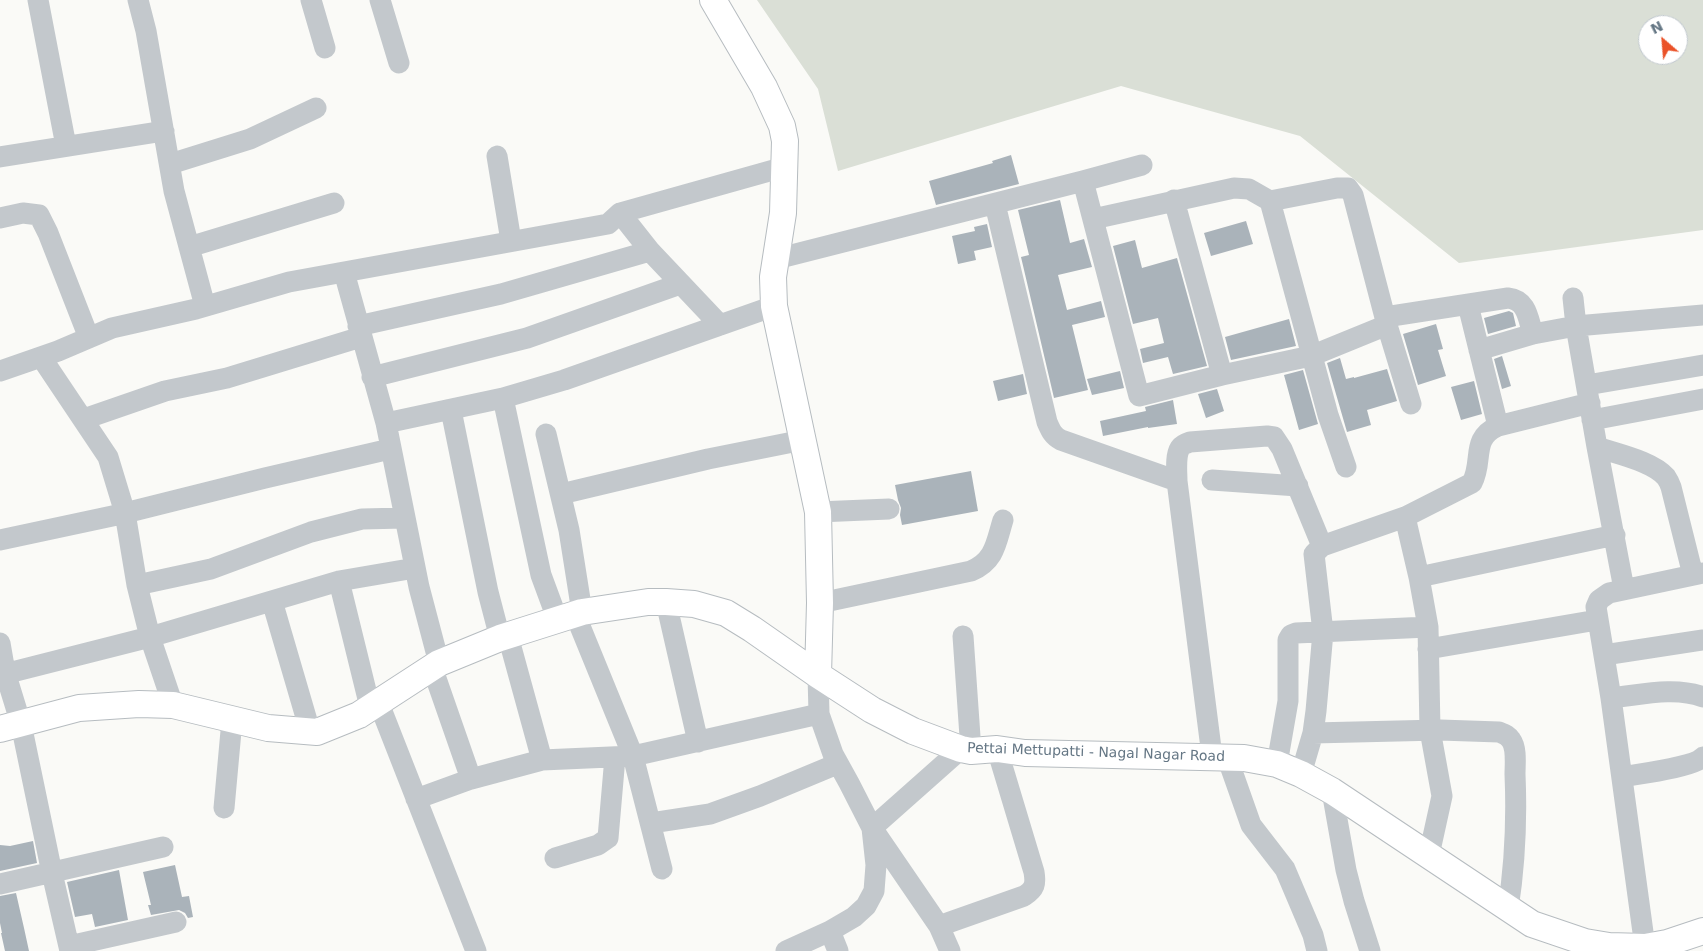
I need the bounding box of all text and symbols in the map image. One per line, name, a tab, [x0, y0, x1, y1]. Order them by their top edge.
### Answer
north arrow	[1638, 15, 1688, 65]
text: N	[1648, 18, 1665, 37]
street label: Pettai Mettupatti - Nagal Nagar Road	[967, 740, 1225, 766]

